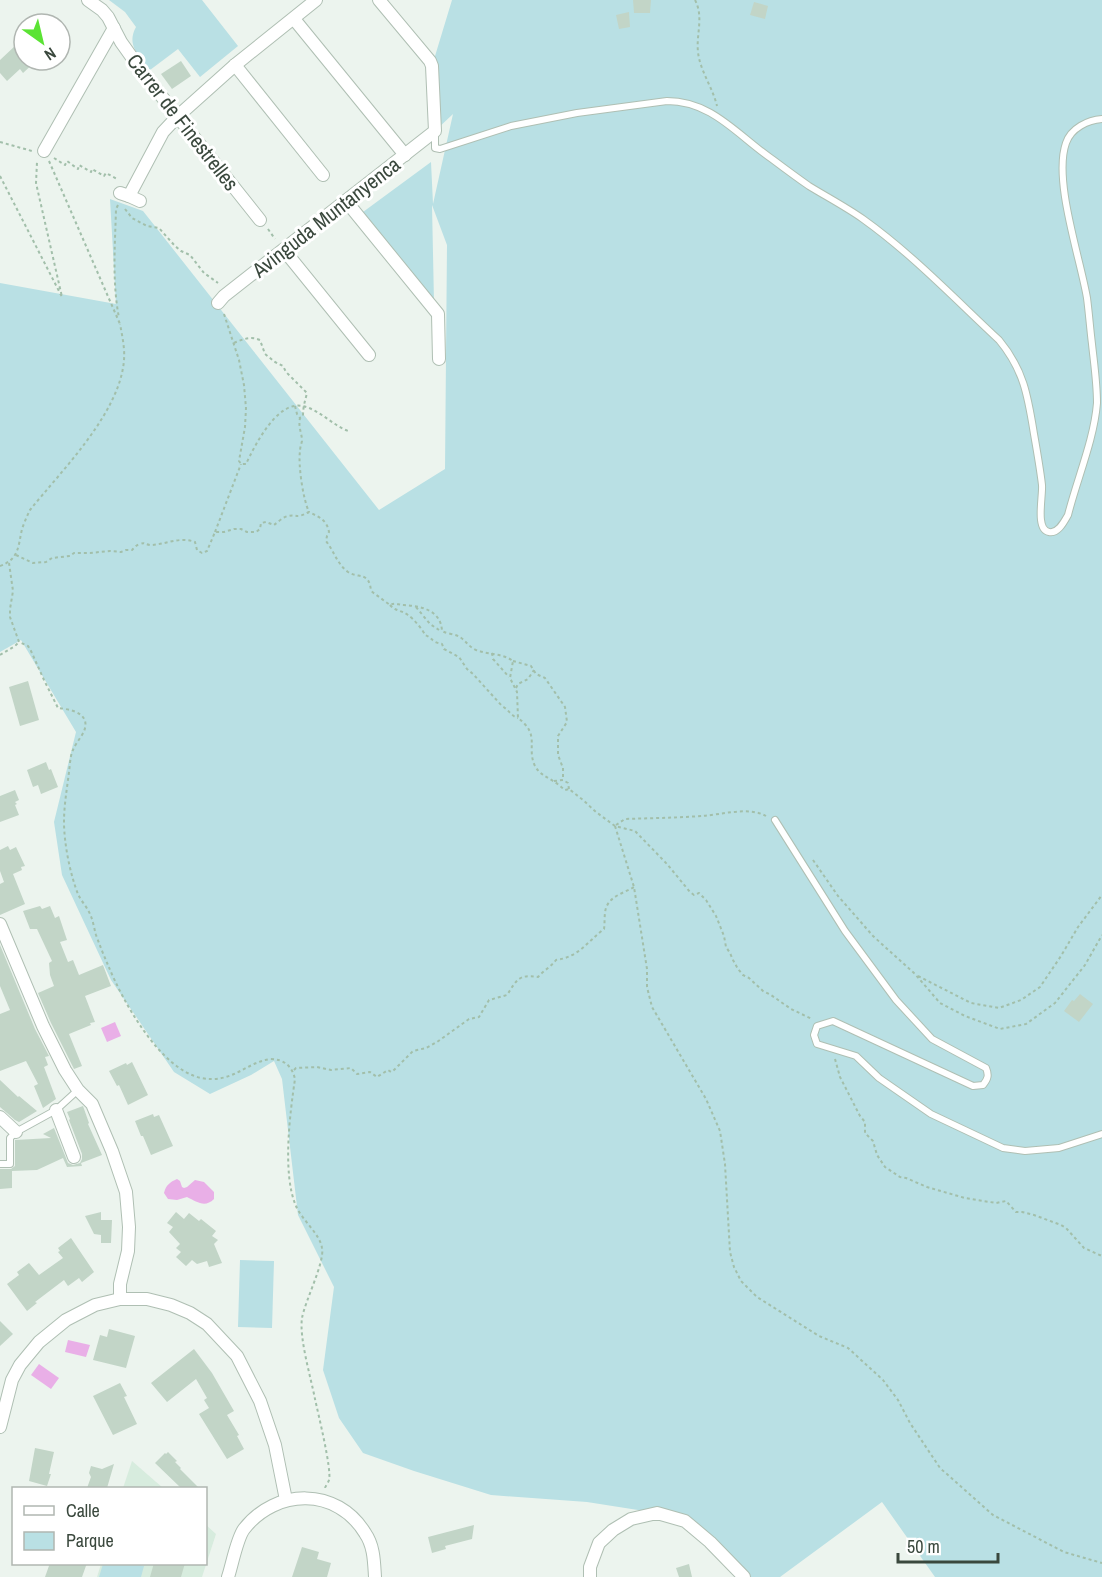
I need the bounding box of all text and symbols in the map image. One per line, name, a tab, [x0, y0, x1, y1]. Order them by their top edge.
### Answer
north arrow	[12, 12, 72, 72]
text: N	[40, 43, 60, 66]
street label: Carrer de Finestrelles	[120, 47, 246, 197]
street label: Avinguda Muntanyenca	[245, 150, 406, 285]
legend	[12, 1487, 207, 1565]
text: Calle	[66, 1498, 100, 1523]
scale bar	[898, 1526, 998, 1564]
text: Parque	[66, 1528, 114, 1553]
text: 50 m	[907, 1534, 940, 1559]

